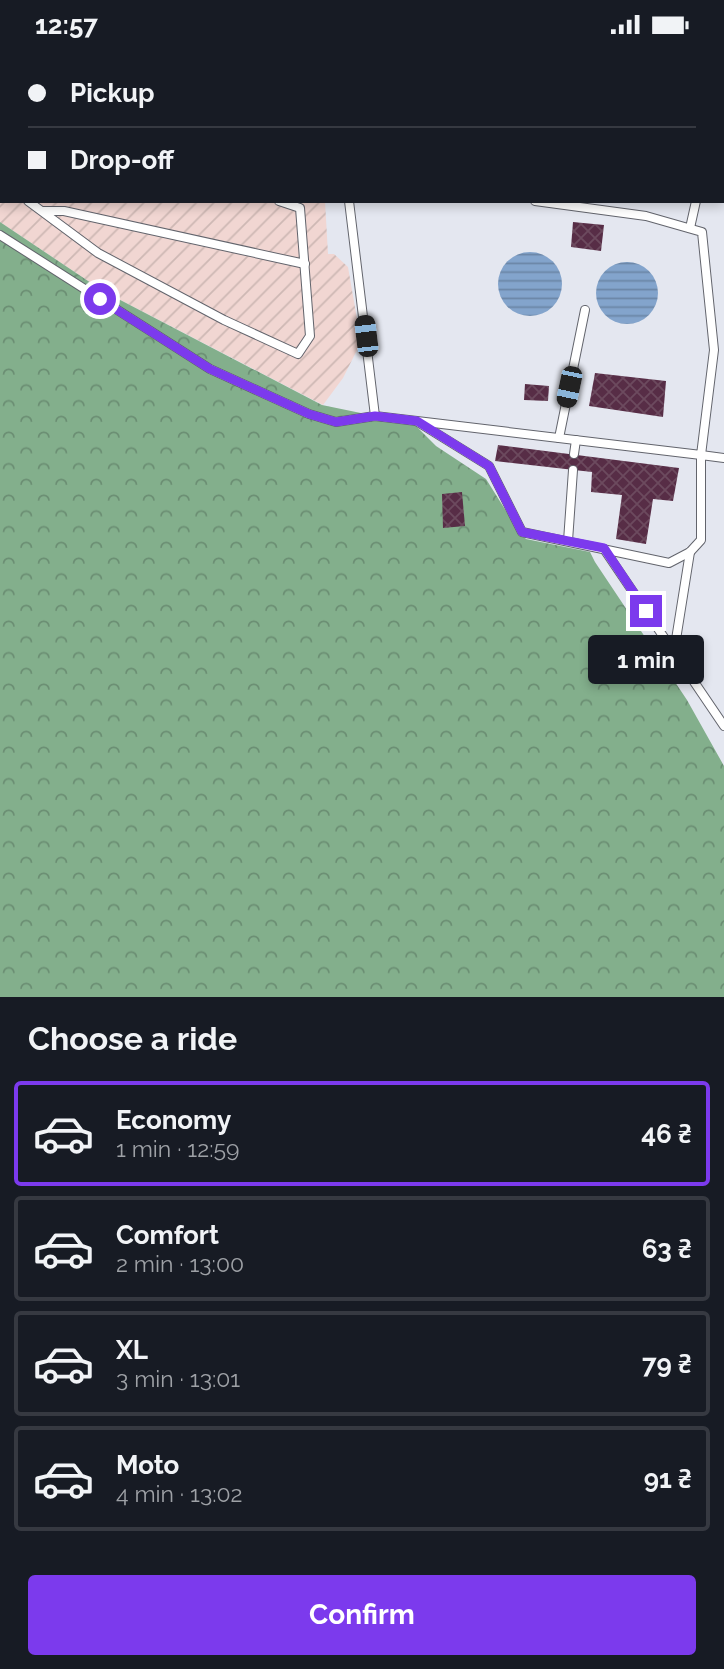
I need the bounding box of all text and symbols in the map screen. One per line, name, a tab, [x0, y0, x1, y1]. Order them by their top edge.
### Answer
text: 12:57	[35, 10, 98, 40]
text: Pickup	[70, 78, 155, 108]
text: Drop-off	[70, 145, 174, 175]
route start	[84, 283, 116, 315]
car	[354, 314, 379, 358]
car	[555, 364, 584, 410]
route end	[630, 595, 662, 627]
callout: 1 min	[588, 635, 704, 685]
text: 1 min	[617, 646, 675, 673]
text: Choose a ride	[28, 1020, 237, 1057]
icon: car	[32, 1102, 95, 1165]
text: Economy	[116, 1105, 231, 1135]
text: 46 ₴	[641, 1119, 692, 1149]
text: 1 min · 12:59	[116, 1135, 240, 1162]
icon: car	[32, 1217, 95, 1280]
text: Comfort	[116, 1220, 219, 1250]
text: 63 ₴	[642, 1234, 692, 1264]
text: 2 min · 13:00	[116, 1250, 244, 1277]
icon: car	[32, 1332, 95, 1395]
text: XL	[116, 1335, 148, 1365]
text: 79 ₴	[642, 1349, 692, 1379]
text: 3 min · 13:01	[116, 1365, 240, 1392]
icon: car	[32, 1447, 95, 1510]
text: Moto	[116, 1450, 179, 1480]
text: 91 ₴	[644, 1464, 692, 1494]
text: 4 min · 13:02	[116, 1480, 243, 1507]
button: Confirm	[28, 1575, 696, 1655]

